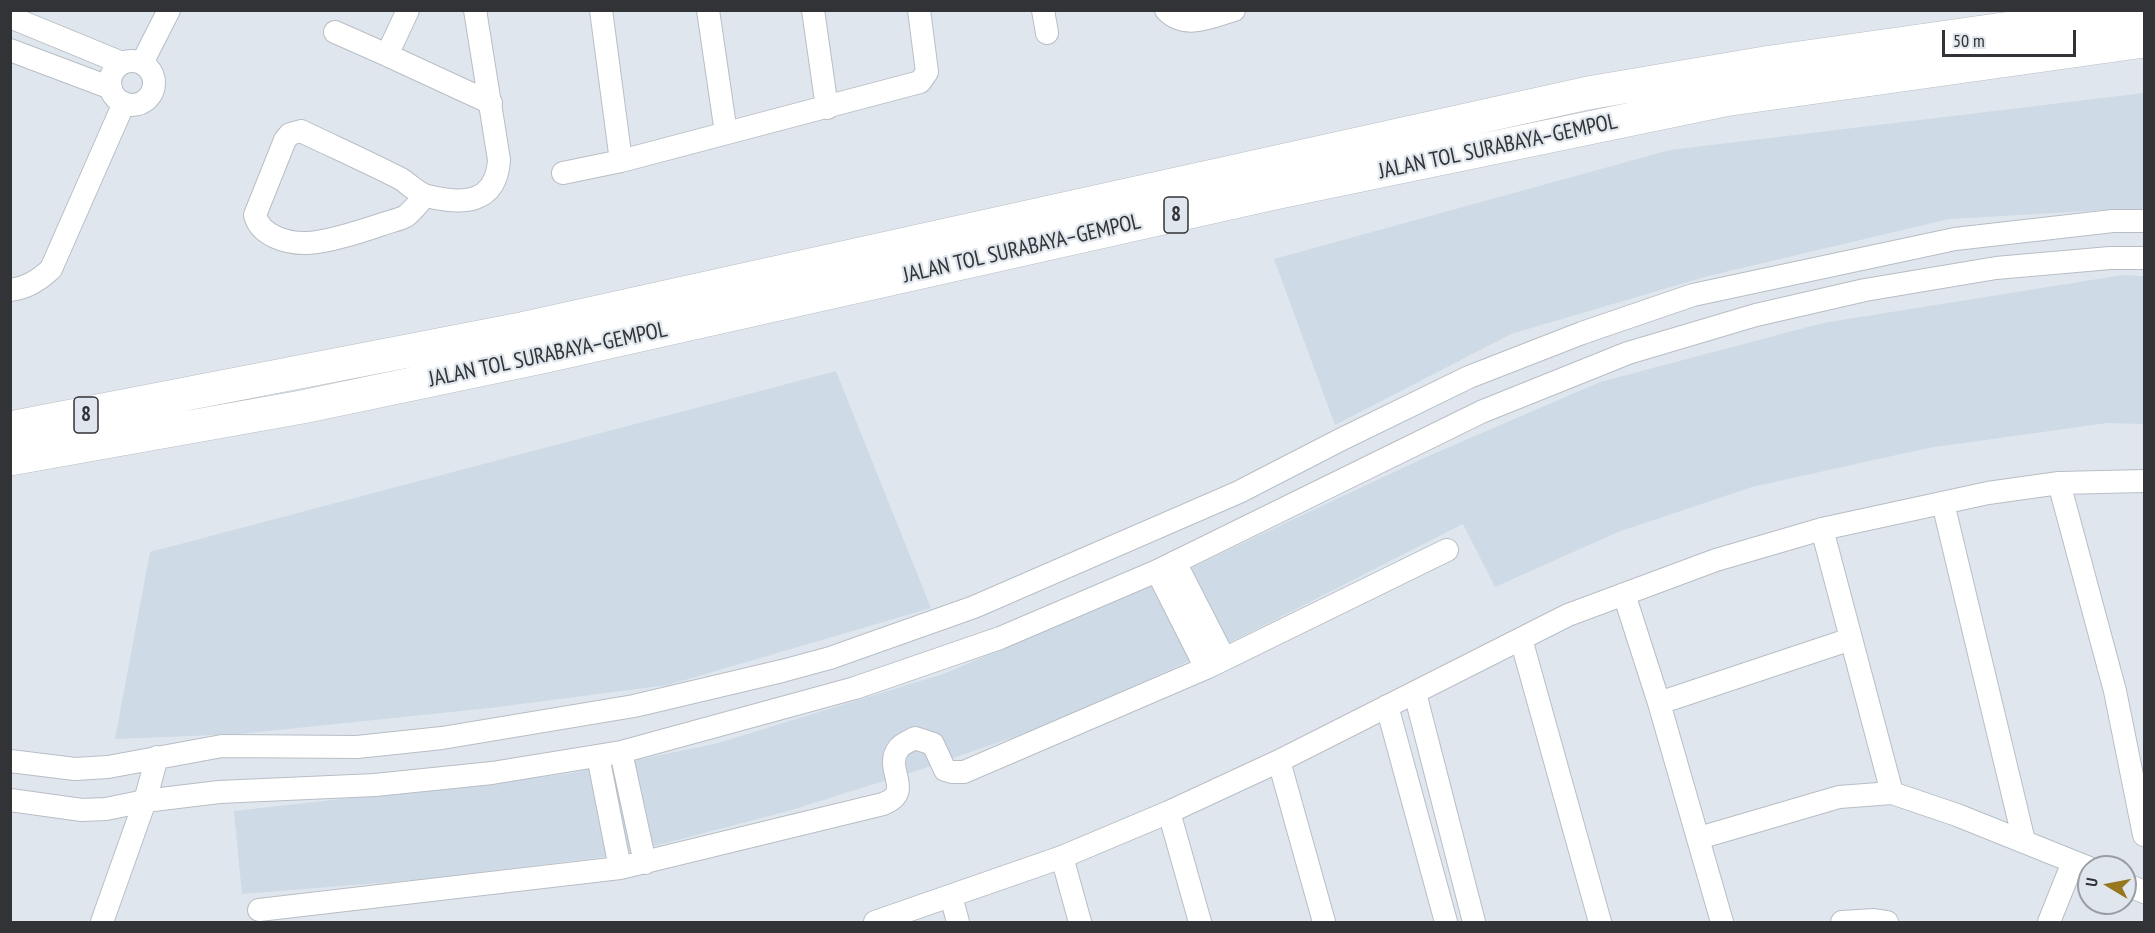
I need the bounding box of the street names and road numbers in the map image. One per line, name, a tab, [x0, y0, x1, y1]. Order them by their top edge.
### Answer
street label: JALAN TOL SURABAYA–GEMPOL	[1377, 109, 1619, 185]
road number: 8	[1164, 197, 1188, 233]
street label: JALAN TOL SURABAYA–GEMPOL	[901, 209, 1143, 289]
street label: JALAN TOL SURABAYA–GEMPOL	[427, 317, 669, 393]
road number: 8	[74, 397, 98, 433]

